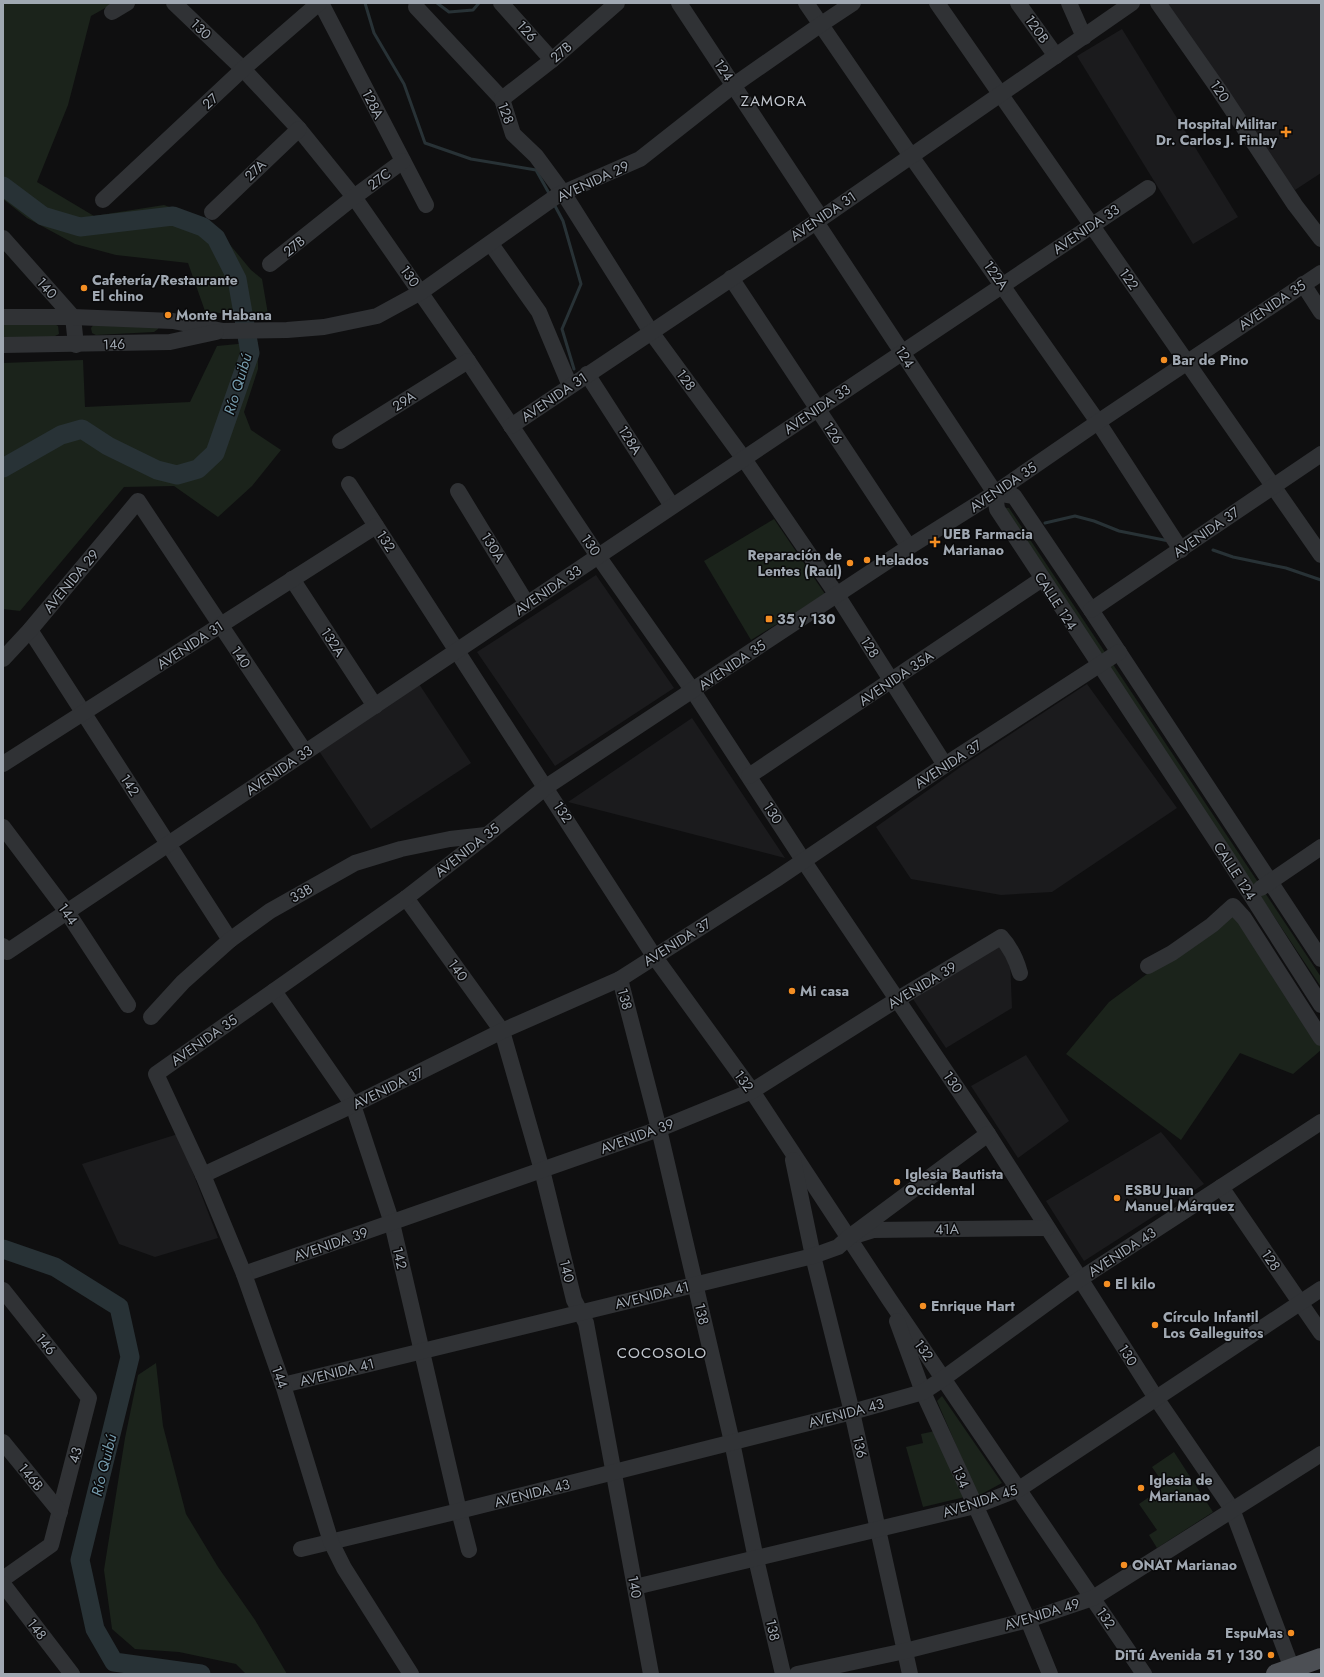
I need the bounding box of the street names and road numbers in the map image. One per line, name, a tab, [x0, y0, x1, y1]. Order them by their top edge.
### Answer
street label: 120B	[1020, 11, 1054, 47]
street label: 130	[186, 14, 216, 44]
street label: 126	[512, 16, 542, 46]
street label: 27B	[546, 37, 576, 67]
street label: 124	[709, 55, 739, 85]
street label: 120	[1205, 76, 1235, 106]
street label: 128A	[357, 86, 389, 123]
street label: 27	[198, 88, 223, 114]
street label: 128	[493, 99, 519, 127]
street label: 27A	[240, 154, 271, 185]
street label: AVENIDA 29	[554, 156, 632, 206]
street label: 27C	[363, 164, 395, 194]
street label: AVENIDA 31	[786, 187, 860, 245]
street label: AVENIDA 33	[1049, 199, 1124, 259]
street label: 27B	[279, 231, 309, 261]
street label: 122A	[979, 256, 1014, 294]
street label: 130	[395, 261, 425, 291]
street label: 122	[1114, 264, 1144, 294]
street label: 140	[32, 273, 62, 303]
street label: AVENIDA 35	[1234, 275, 1310, 335]
street label: 146	[102, 334, 126, 354]
street label: 124	[891, 342, 919, 372]
street label: 128	[671, 365, 701, 395]
street label: AVENIDA 31	[517, 368, 591, 426]
street label: AVENIDA 33	[780, 379, 855, 439]
street label: 29A	[388, 386, 420, 416]
street label: 126	[819, 418, 847, 448]
street label: 128A	[613, 422, 647, 459]
street label: AVENIDA 35	[965, 457, 1041, 517]
street label: AVENIDA 37	[1169, 502, 1244, 562]
street label: 132	[372, 526, 400, 556]
street label: 130A	[476, 528, 510, 566]
street label: 130	[576, 530, 606, 560]
street label: AVENIDA 29	[38, 545, 104, 617]
street label: AVENIDA 33	[511, 560, 586, 620]
street label: CALLE 124	[1030, 568, 1082, 634]
street label: AVENIDA 31	[153, 616, 227, 674]
street label: 132A	[316, 623, 350, 661]
street label: 128	[856, 632, 884, 662]
street label: AVENIDA 35	[694, 635, 770, 695]
street label: 140	[226, 642, 256, 672]
street label: AVENIDA 35A	[855, 645, 938, 710]
street label: AVENIDA 37	[911, 734, 986, 793]
street label: AVENIDA 33	[242, 740, 317, 800]
street label: 142	[116, 770, 145, 800]
street label: 132	[549, 797, 577, 827]
street label: 130	[759, 798, 787, 828]
street label: AVENIDA 35	[430, 818, 504, 882]
street label: CALLE 124	[1209, 838, 1261, 904]
street label: 33B	[286, 879, 316, 907]
street label: 144	[53, 899, 83, 929]
street label: AVENIDA 37	[639, 913, 715, 971]
street label: 140	[443, 955, 473, 985]
street label: AVENIDA 39	[884, 957, 960, 1013]
street label: 138	[613, 986, 637, 1012]
street label: AVENIDA 35	[167, 1010, 241, 1070]
street label: AVENIDA 37	[349, 1062, 427, 1114]
street label: 132	[729, 1066, 759, 1096]
street label: 130	[938, 1067, 968, 1097]
street label: AVENIDA 39	[597, 1113, 677, 1159]
street label: 41A	[935, 1219, 960, 1239]
street label: AVENIDA 39	[291, 1222, 371, 1266]
street label: AVENIDA 43	[1084, 1222, 1160, 1281]
street label: 142	[388, 1245, 412, 1271]
street label: 128	[1257, 1245, 1285, 1275]
street label: 140	[555, 1257, 579, 1285]
street label: AVENIDA 41	[613, 1276, 691, 1314]
street label: 138	[690, 1301, 714, 1327]
street label: 146	[31, 1329, 61, 1359]
street label: 132	[910, 1335, 938, 1365]
street label: 130	[1114, 1340, 1142, 1370]
street label: AVENIDA 41	[298, 1353, 376, 1391]
street label: 144	[267, 1363, 293, 1391]
street label: AVENIDA 43	[806, 1393, 886, 1433]
street label: 136	[848, 1434, 872, 1460]
street label: 43	[63, 1444, 87, 1465]
street label: 146B	[14, 1459, 48, 1495]
street label: 134	[947, 1463, 975, 1491]
street label: AVENIDA 43	[492, 1474, 572, 1512]
street label: AVENIDA 45	[940, 1479, 1020, 1523]
street label: 140	[623, 1574, 647, 1600]
street label: AVENIDA 49	[1002, 1593, 1082, 1635]
street label: 132	[1092, 1603, 1120, 1633]
street label: 148	[22, 1614, 52, 1644]
street label: 138	[761, 1617, 785, 1643]

